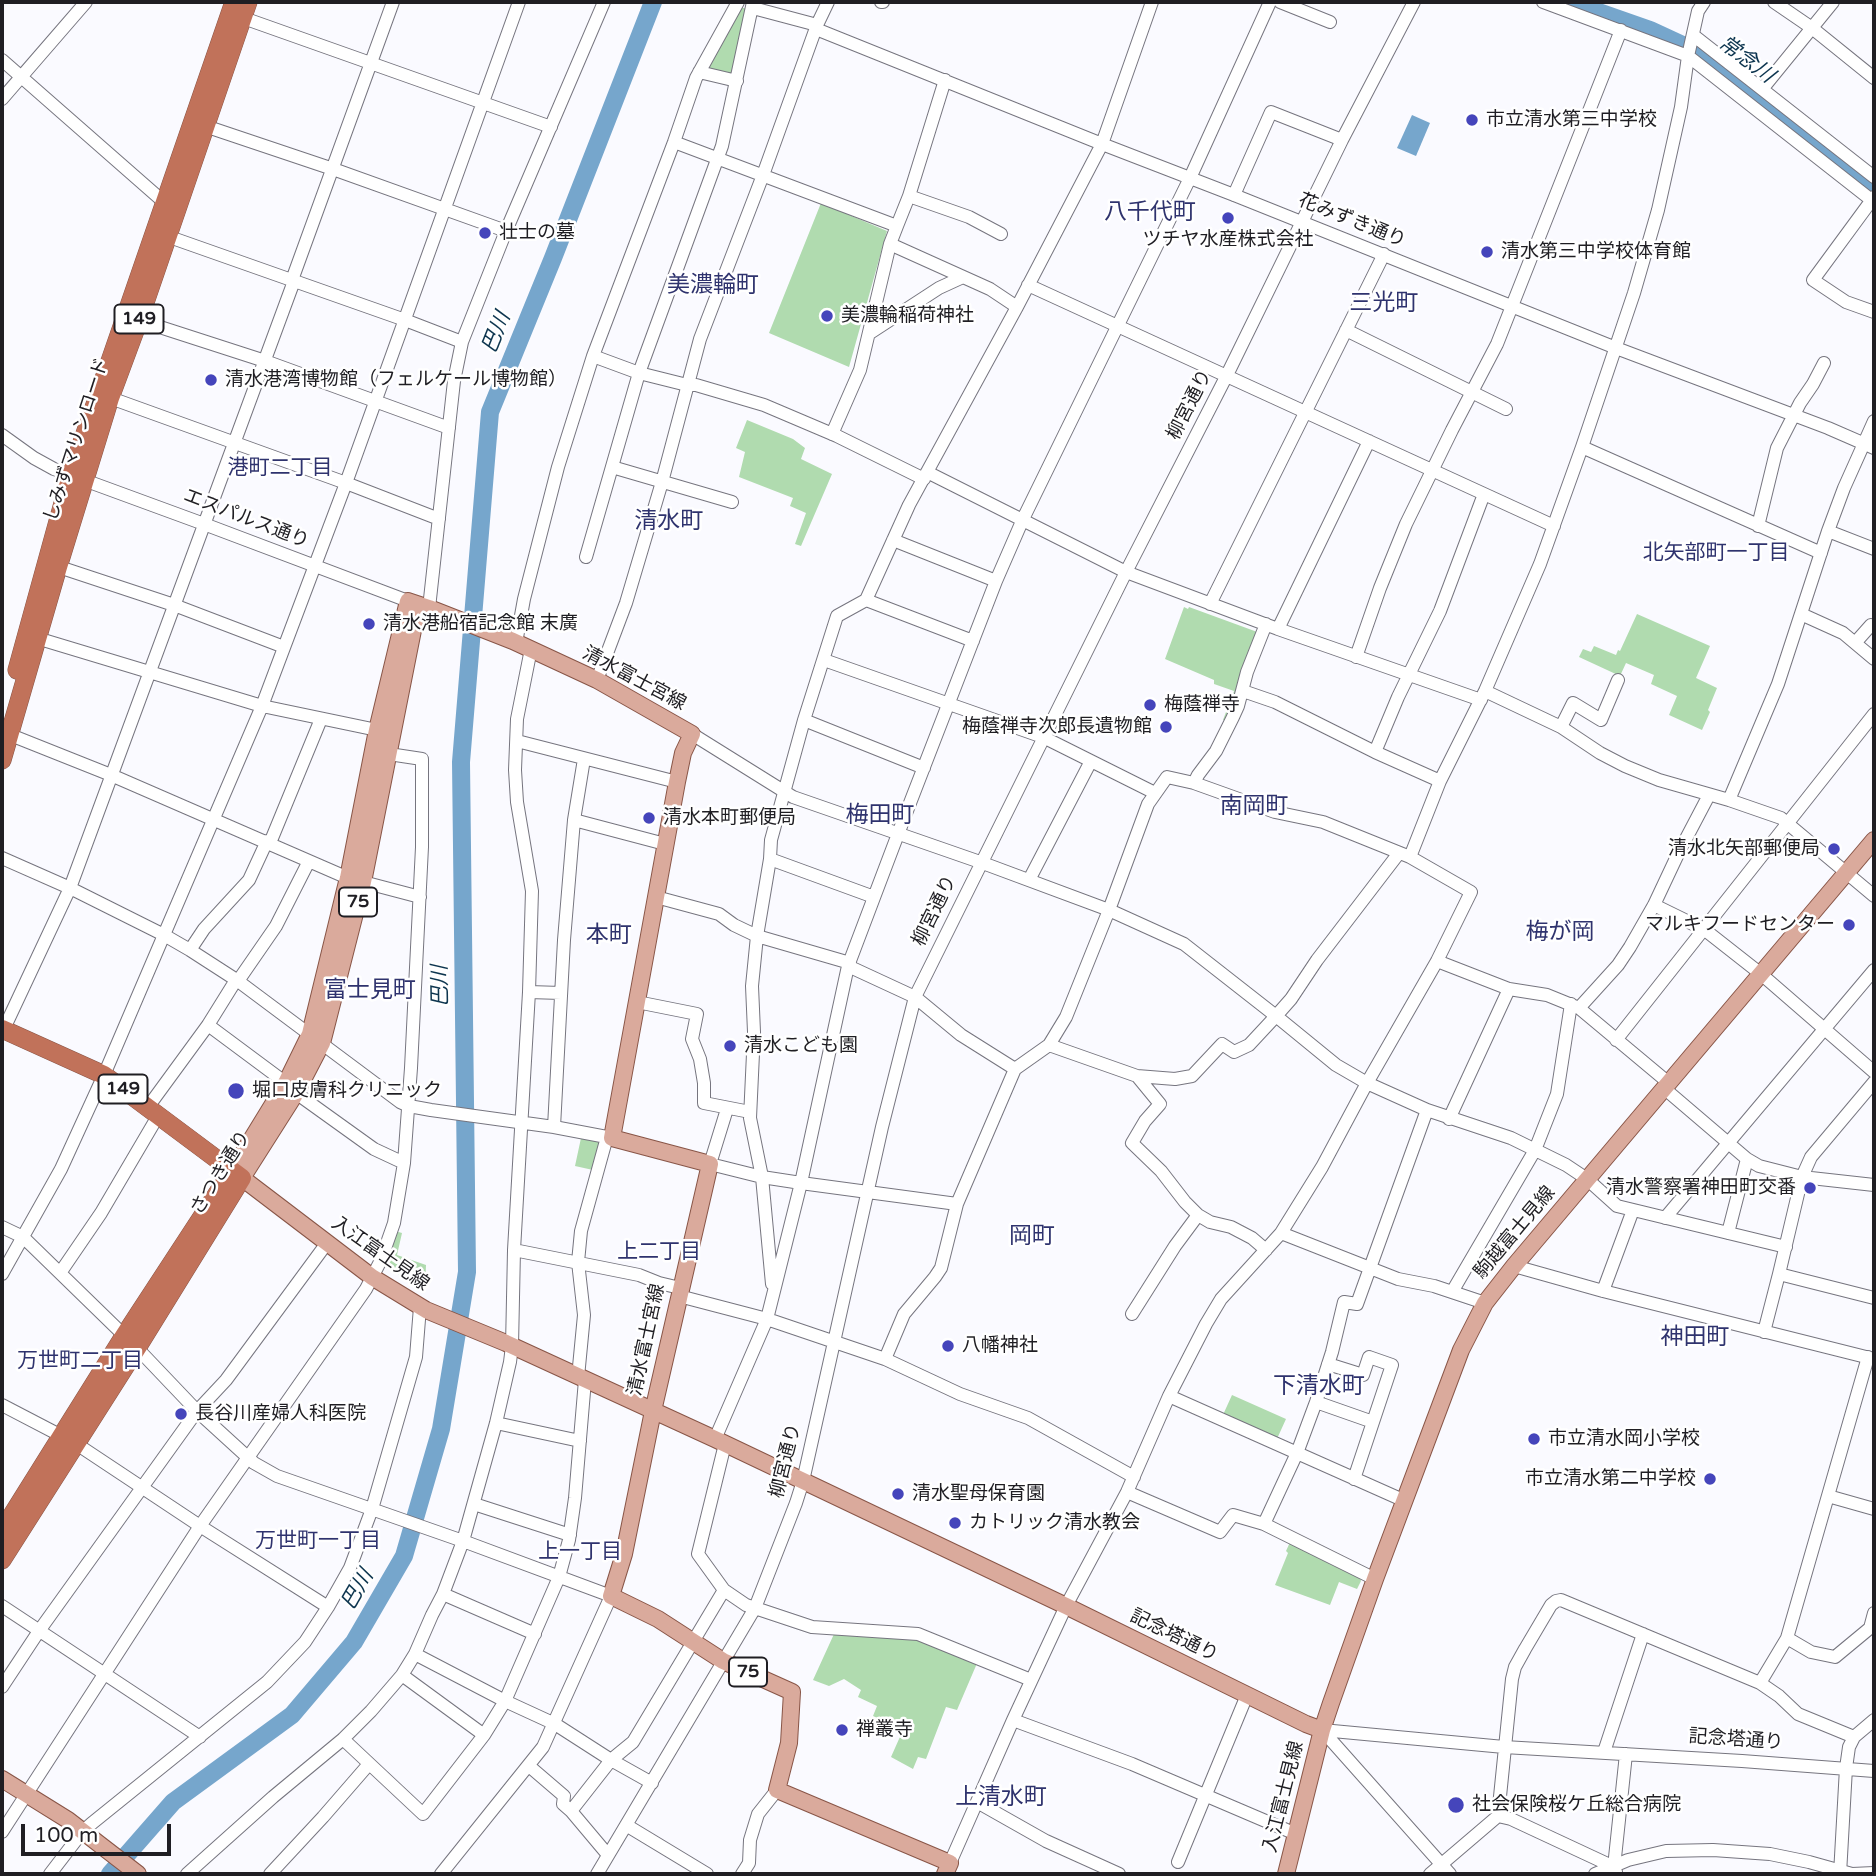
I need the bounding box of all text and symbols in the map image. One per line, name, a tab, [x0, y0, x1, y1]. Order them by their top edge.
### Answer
water label: 常念川	[1713, 31, 1779, 89]
place label: 市立清水第三中学校	[1486, 109, 1657, 131]
marker: 市立清水第三中学校	[1464, 112, 1480, 128]
street label: 花みずき通り	[1295, 189, 1409, 253]
district label: 八千代町	[1104, 199, 1196, 227]
marker: ツチヤ水産株式会社	[1220, 210, 1236, 226]
place label: 壮士の墓	[499, 222, 575, 244]
marker: 壮士の墓	[477, 225, 493, 241]
place label: ツチヤ水産株式会社	[1143, 229, 1313, 251]
place label: 清水第三中学校体育館	[1501, 241, 1691, 263]
marker: 清水第三中学校体育館	[1479, 244, 1495, 260]
district label: 美濃輪町	[667, 272, 759, 300]
district label: 三光町	[1350, 290, 1418, 318]
road number: 149	[114, 304, 164, 334]
place label: 美濃輪稲荷神社	[841, 305, 974, 327]
marker: 美濃輪稲荷神社	[819, 308, 835, 324]
water label: 巴川	[477, 309, 517, 357]
street label: しみずマリンロード	[40, 355, 114, 525]
street label: 柳宮通り	[1163, 366, 1217, 444]
place label: 清水港湾博物館（フェルケール博物館）	[225, 369, 567, 391]
marker: 清水港湾博物館（フェルケール博物館）	[203, 372, 219, 388]
district label: 港町二丁目	[228, 455, 332, 481]
street label: エスパルス通り	[180, 485, 312, 553]
district label: 清水町	[635, 508, 703, 536]
district label: 北矢部町一丁目	[1643, 540, 1789, 566]
place label: 清水港船宿記念館 末廣	[383, 613, 578, 635]
marker: 清水港船宿記念館 末廣	[361, 616, 377, 632]
street label: 清水富士宮線	[578, 642, 690, 716]
place label: 梅蔭禅寺	[1164, 694, 1240, 716]
marker: 梅蔭禅寺	[1142, 697, 1158, 713]
place label: 梅蔭禅寺次郎長遺物館	[962, 716, 1152, 738]
marker: 梅蔭禅寺次郎長遺物館	[1158, 719, 1174, 735]
district label: 南岡町	[1220, 793, 1288, 821]
district label: 梅田町	[846, 802, 914, 830]
place label: 清水本町郵便局	[663, 807, 796, 829]
marker: 清水本町郵便局	[641, 810, 657, 826]
place label: 清水北矢部郵便局	[1668, 838, 1820, 860]
marker: 清水北矢部郵便局	[1826, 841, 1842, 857]
street label: 柳宮通り	[908, 872, 962, 950]
road number: 75	[339, 888, 377, 917]
place label: マルキフードセンター	[1645, 914, 1835, 936]
marker: マルキフードセンター	[1841, 917, 1857, 933]
district label: 梅が岡	[1526, 919, 1594, 947]
district label: 本町	[586, 922, 632, 950]
water label: 巴川	[428, 965, 454, 1007]
district label: 富士見町	[324, 977, 416, 1005]
place label: 清水こども園	[744, 1035, 858, 1057]
marker: 清水こども園	[722, 1038, 738, 1054]
road number: 149	[99, 1074, 148, 1104]
place label: 堀口皮膚科クリニック	[252, 1080, 442, 1102]
marker: 堀口皮膚科クリニック	[226, 1081, 246, 1101]
street label: さつき通り	[186, 1127, 256, 1219]
place label: 清水警察署神田町交番	[1606, 1177, 1796, 1199]
marker: 清水警察署神田町交番	[1802, 1180, 1818, 1196]
street label: 駒越富士見線	[1470, 1182, 1560, 1284]
street label: 入江富士見線	[327, 1212, 433, 1296]
district label: 岡町	[1009, 1223, 1055, 1251]
district label: 上二丁目	[617, 1239, 701, 1265]
street label: 清水富士宮線	[624, 1282, 670, 1398]
district label: 神田町	[1661, 1324, 1729, 1352]
place label: 八幡神社	[962, 1335, 1038, 1357]
marker: 八幡神社	[940, 1338, 956, 1354]
district label: 万世町二丁目	[17, 1348, 143, 1374]
district label: 下清水町	[1273, 1373, 1365, 1401]
place label: 長谷川産婦人科医院	[195, 1403, 366, 1425]
marker: 長谷川産婦人科医院	[173, 1406, 189, 1422]
street label: 柳宮通り	[766, 1421, 806, 1501]
place label: 市立清水岡小学校	[1548, 1428, 1700, 1450]
marker: 市立清水岡小学校	[1526, 1431, 1542, 1447]
place label: 市立清水第二中学校	[1525, 1468, 1696, 1490]
marker: 市立清水第二中学校	[1702, 1471, 1718, 1487]
place label: 清水聖母保育園	[912, 1483, 1045, 1505]
marker: 清水聖母保育園	[890, 1486, 906, 1502]
place label: カトリック清水教会	[969, 1512, 1140, 1534]
marker: カトリック清水教会	[947, 1515, 963, 1531]
district label: 万世町一丁目	[255, 1528, 381, 1554]
district label: 上一丁目	[538, 1539, 622, 1565]
water label: 巴川	[337, 1566, 379, 1614]
street label: 記念塔通り	[1126, 1605, 1222, 1667]
road number: 75	[729, 1658, 767, 1686]
place label: 禅叢寺	[856, 1719, 913, 1741]
marker: 禅叢寺	[834, 1722, 850, 1738]
street label: 記念塔通り	[1688, 1725, 1784, 1755]
street label: 入江富士見線	[1259, 1739, 1309, 1855]
district label: 上清水町	[955, 1784, 1047, 1812]
place label: 社会保険桜ケ丘総合病院	[1472, 1794, 1681, 1816]
marker: 社会保険桜ケ丘総合病院	[1446, 1795, 1466, 1815]
scale bar	[24, 1810, 175, 1854]
text: 100 m	[34, 1823, 98, 1848]

